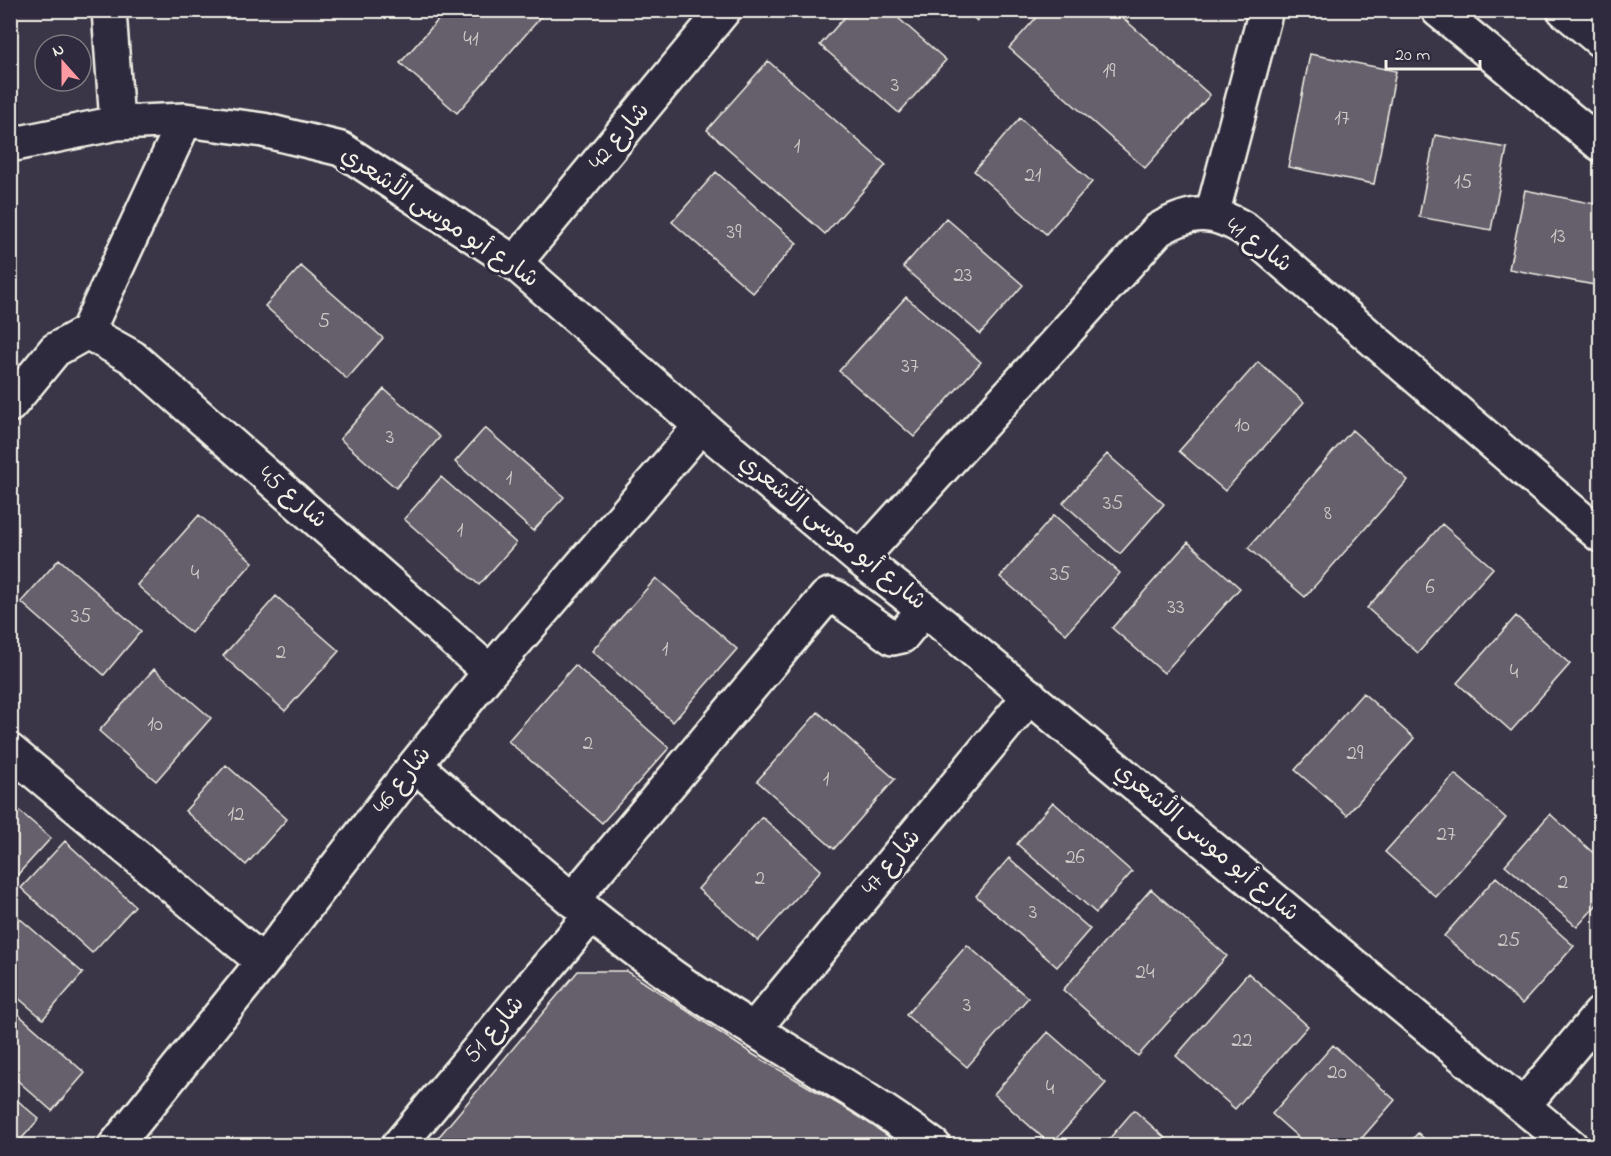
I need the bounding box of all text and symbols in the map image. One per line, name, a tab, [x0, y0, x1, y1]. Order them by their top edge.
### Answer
house number: 41	[463, 25, 479, 55]
north arrow	[33, 33, 93, 93]
scale bar	[1386, 33, 1480, 71]
text: N	[49, 38, 68, 64]
text: 20 m	[1395, 43, 1430, 69]
house number: 19	[1103, 57, 1116, 87]
house number: 3	[891, 71, 899, 101]
street label: شارع 42	[581, 95, 659, 179]
house number: 17	[1334, 104, 1350, 134]
house number: 1	[794, 132, 801, 162]
street label: شارع أبو موسى الأشعري	[333, 137, 546, 298]
house number: 21	[1024, 161, 1042, 191]
house number: 15	[1454, 168, 1472, 198]
street label: شارع 41	[1217, 210, 1299, 282]
house number: 39	[727, 218, 742, 248]
house number: 13	[1550, 222, 1566, 252]
house number: 23	[953, 261, 973, 291]
house number: 5	[318, 307, 330, 337]
house number: 37	[901, 352, 919, 382]
house number: 10	[1234, 411, 1250, 441]
house number: 3	[386, 423, 394, 453]
street label: شارع أبو موسى الأشعري	[731, 445, 935, 620]
street label: شارع 45	[250, 458, 334, 538]
house number: 1	[506, 464, 513, 494]
house number: 35	[1103, 489, 1123, 519]
house number: 8	[1324, 499, 1332, 529]
house number: 1	[457, 516, 464, 546]
house number: 4	[191, 559, 200, 589]
house number: 35	[1050, 560, 1070, 590]
house number: 6	[1425, 573, 1435, 603]
house number: 33	[1167, 593, 1185, 623]
house number: 35	[71, 602, 91, 632]
house number: 1	[662, 635, 669, 665]
house number: 2	[276, 638, 286, 668]
house number: 4	[1510, 658, 1519, 688]
house number: 10	[147, 710, 163, 740]
house number: 2	[583, 729, 593, 759]
street label: شارع 46	[365, 739, 441, 823]
house number: 29	[1347, 739, 1364, 769]
street label: شارع أبو موسى الأشعري	[1106, 753, 1308, 931]
house number: 1	[823, 765, 830, 795]
house number: 12	[227, 800, 245, 830]
house number: 27	[1436, 820, 1456, 850]
street label: شارع 47	[854, 822, 930, 904]
house number: 26	[1065, 843, 1085, 873]
house number: 2	[755, 864, 765, 894]
house number: 2	[1558, 868, 1568, 898]
house number: 3	[1029, 898, 1037, 928]
house number: 25	[1498, 926, 1520, 956]
house number: 24	[1135, 958, 1155, 988]
street label: شارع 51	[456, 988, 534, 1072]
house number: 3	[963, 991, 971, 1021]
house number: 22	[1232, 1026, 1252, 1056]
house number: 20	[1327, 1058, 1347, 1088]
house number: 4	[1046, 1074, 1055, 1104]

